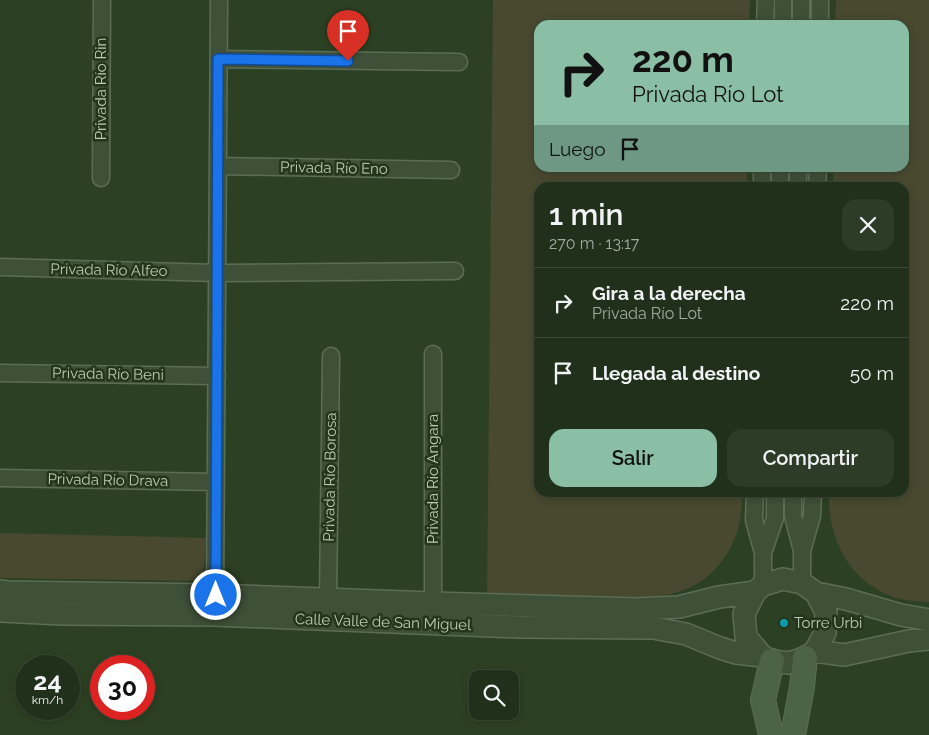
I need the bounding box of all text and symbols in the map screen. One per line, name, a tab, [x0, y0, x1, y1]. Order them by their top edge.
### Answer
pin	[327, 10, 369, 61]
icon: arrive	[334, 17, 362, 45]
street label: Privada Río Rin	[92, 38, 110, 140]
text: 220 m	[632, 39, 734, 80]
icon: right	[549, 40, 614, 105]
text: Privada Río Lot	[632, 81, 784, 107]
icon: arrive	[616, 135, 644, 163]
text: Luego	[549, 138, 606, 160]
street label: Privada Río Eno	[280, 158, 388, 178]
text: 1 min	[549, 197, 624, 232]
button: close	[842, 199, 894, 251]
text: 270 m · 13:17	[549, 234, 639, 253]
street label: Privada Río Alfeo	[50, 260, 168, 280]
text: Gira a la derecha	[592, 282, 746, 304]
icon: right	[549, 289, 577, 317]
text: 220 m	[840, 292, 894, 314]
text: Privada Río Lot	[592, 304, 702, 323]
icon: arrive	[549, 359, 577, 387]
text: Llegada al destino	[592, 362, 760, 384]
text: 50 m	[850, 362, 894, 384]
street label: Privada Río Beni	[52, 364, 164, 384]
street label: Privada Río Borosa	[320, 412, 340, 542]
street label: Privada Río Angara	[424, 414, 442, 544]
button: Salir	[549, 429, 717, 487]
button: Compartir	[727, 429, 894, 487]
street label: Privada Río Drava	[47, 470, 169, 490]
position arrow	[189, 568, 241, 620]
street label: Calle Valle de San Miguel	[295, 610, 472, 634]
place label: Torre Urbi	[794, 614, 862, 632]
marker: Torre Urbi	[778, 617, 790, 629]
speed limit sign: 30	[90, 655, 155, 720]
text: 24	[33, 666, 62, 696]
map controls	[469, 670, 519, 720]
button: search	[469, 670, 519, 720]
text: km/h	[32, 693, 63, 707]

